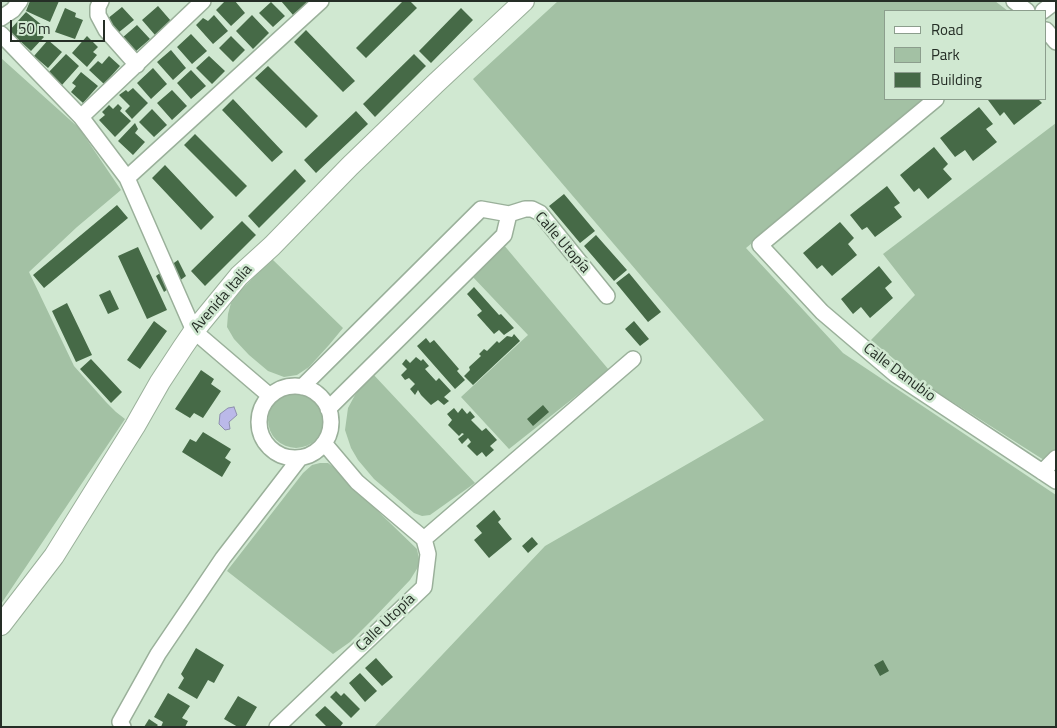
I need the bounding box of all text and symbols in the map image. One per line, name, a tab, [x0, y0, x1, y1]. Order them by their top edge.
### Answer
scale bar	[12, 10, 108, 42]
legend	[884, 10, 1047, 100]
text: 50 m	[18, 17, 51, 40]
text: Road	[931, 18, 963, 41]
text: Park	[931, 43, 960, 66]
text: Building	[931, 68, 982, 91]
street label: Calle Utopía	[531, 209, 593, 277]
street label: Avenida Italia	[188, 261, 256, 337]
street label: Calle Danubio	[859, 340, 939, 406]
street label: Calle Utopía	[353, 590, 419, 656]

